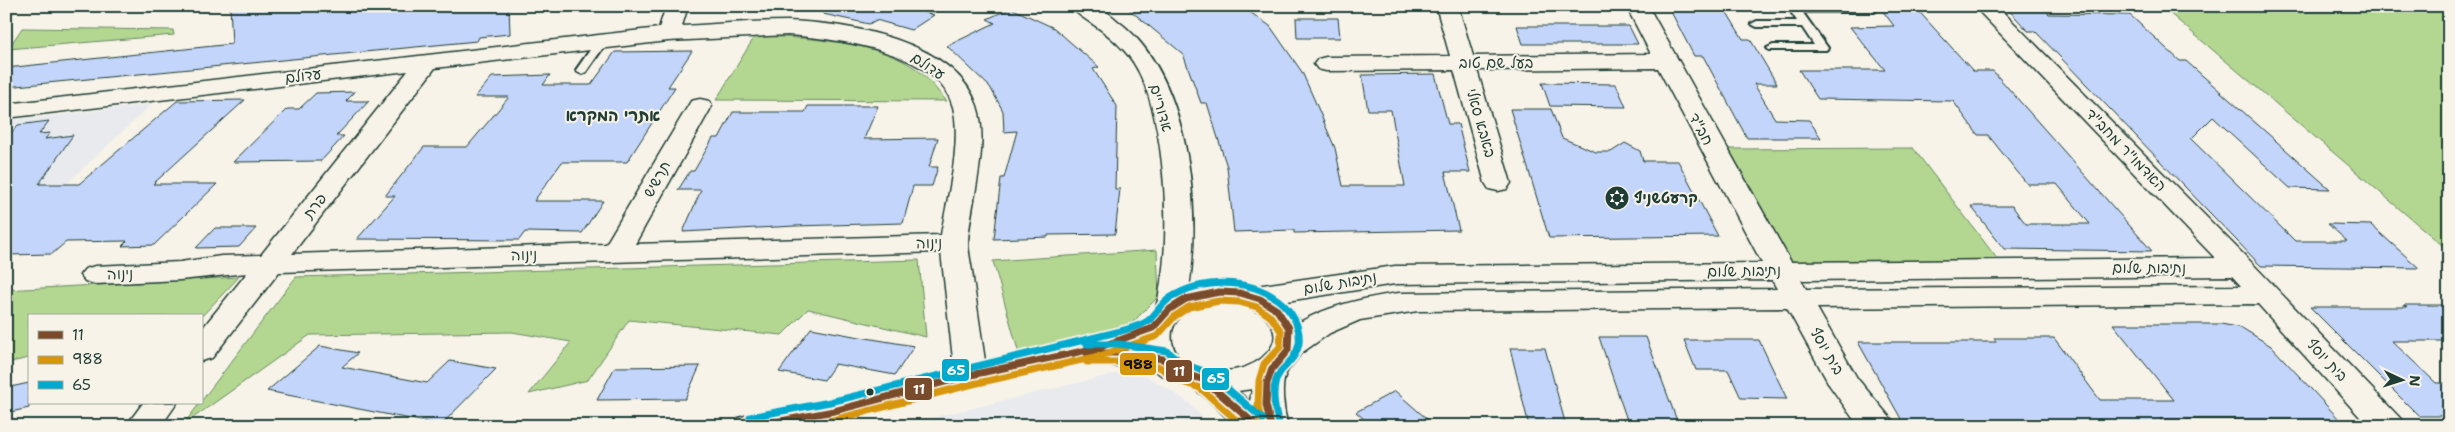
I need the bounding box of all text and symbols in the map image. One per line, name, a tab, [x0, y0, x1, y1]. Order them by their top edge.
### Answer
street label: עדולם	[907, 48, 949, 85]
street label: בעל שם טוב	[1459, 53, 1534, 73]
street label: עדולם	[284, 64, 323, 88]
street label: אדוריים	[1145, 82, 1177, 135]
street label: באבא סאלי	[1462, 86, 1500, 160]
street label: האדמו"ר מחב"ד	[2081, 104, 2171, 196]
district label: אתרי המקרא	[566, 105, 660, 126]
street label: חב"ד	[1684, 109, 1718, 149]
street label: תרשיש	[639, 157, 675, 201]
synagogue icon: קרעטשניף	[1604, 185, 1630, 211]
place label: קרעטשניף	[1634, 188, 1698, 208]
street label: פרת	[298, 189, 331, 224]
street label: נינוה	[915, 233, 943, 253]
street label: נינוה	[510, 245, 538, 265]
street label: נתיבות שלום	[2112, 258, 2186, 278]
street label: נתיבות שלום	[1707, 260, 1781, 282]
street label: נינוה	[106, 264, 134, 284]
street label: נתיבות שלום	[1302, 267, 1378, 299]
legend	[28, 314, 202, 404]
street label: בית יוסף	[1805, 324, 1849, 378]
text: 11	[72, 325, 84, 345]
street label: בית יוסף	[2302, 334, 2352, 386]
text: 988	[72, 349, 103, 369]
line badge: 988	[1119, 352, 1157, 376]
north arrow	[2378, 354, 2428, 404]
text: 988	[1123, 355, 1153, 373]
line badge: 65	[941, 358, 970, 382]
line badge: 11	[1165, 359, 1193, 383]
text: 65	[947, 361, 965, 379]
text: 11	[1173, 362, 1185, 380]
line badge: 65	[1201, 367, 1230, 391]
text: 65	[1207, 369, 1225, 387]
text: 65	[72, 375, 91, 395]
text: N	[2406, 375, 2424, 387]
line badge: 11	[904, 377, 933, 401]
text: 11	[913, 380, 925, 398]
unlabelled marker	[865, 387, 875, 397]

